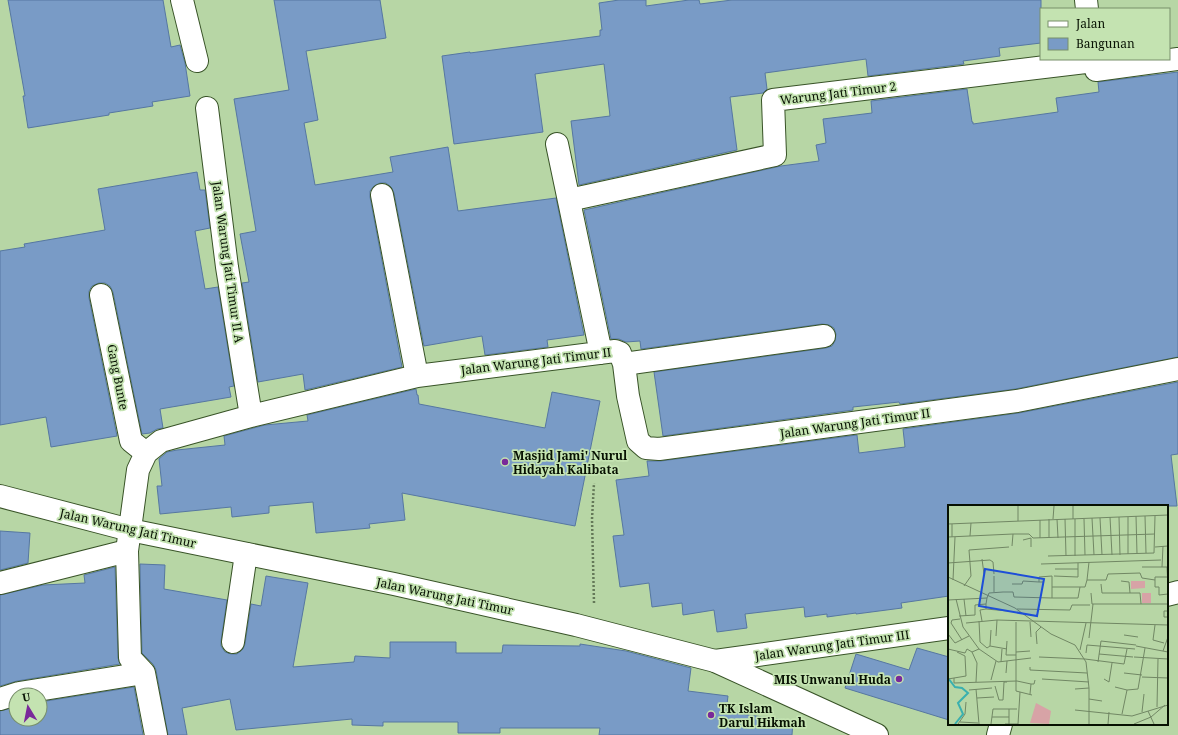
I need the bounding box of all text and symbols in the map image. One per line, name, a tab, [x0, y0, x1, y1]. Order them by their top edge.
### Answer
legend	[1040, 8, 1170, 60]
text: Jalan	[1075, 15, 1106, 32]
text: Bangunan	[1076, 35, 1135, 52]
street label: Warung Jati Timur 2	[779, 77, 897, 109]
street label: Jalan Warung Jati Timur II A	[208, 179, 248, 344]
street label: Gang Bunte	[103, 343, 133, 411]
street label: Jalan Warung Jati Timur II	[459, 343, 612, 379]
street label: Jalan Warung Jati Timur II	[778, 404, 931, 442]
place label: Masjid Jami' Nurul Hidayah Kalibata	[513, 447, 628, 478]
marker: Masjid Jami' Nurul Hidayah Kalibata	[500, 457, 510, 467]
street label: Jalan Warung Jati Timur	[57, 504, 198, 552]
inset map	[948, 505, 1168, 725]
street label: Jalan Warung Jati Timur	[374, 573, 515, 619]
street label: Jalan Warung Jati Timur III	[753, 626, 910, 664]
place label: MIS Unwanul Huda	[774, 671, 891, 688]
marker: MIS Unwanul Huda	[894, 674, 904, 684]
north arrow	[8, 687, 48, 727]
text: U	[21, 688, 32, 705]
place label: TK Islam Darul Hikmah	[719, 700, 806, 731]
marker: TK Islam Darul Hikmah	[706, 710, 716, 720]

